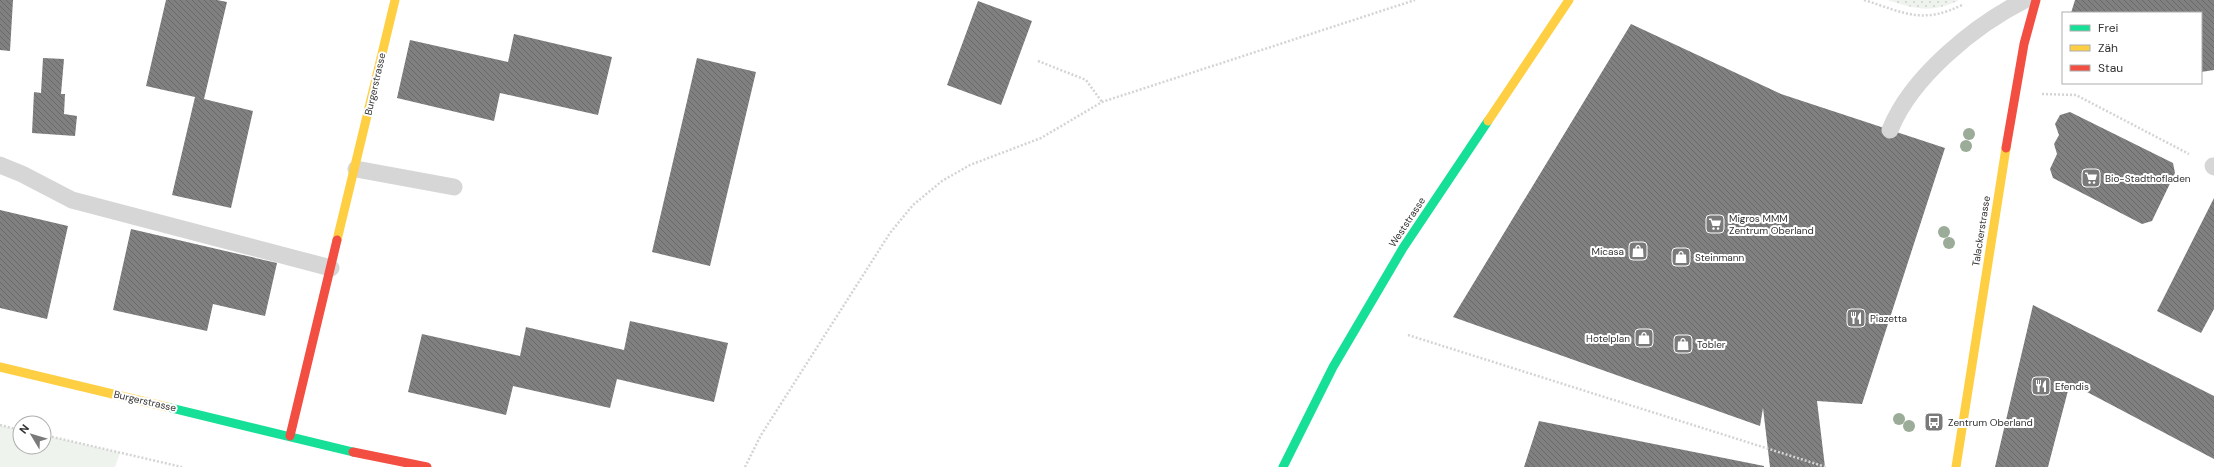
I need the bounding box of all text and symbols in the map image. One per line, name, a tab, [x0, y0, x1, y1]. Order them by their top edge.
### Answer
legend	[2062, 12, 2202, 84]
text: Frei	[2098, 20, 2118, 36]
text: Zäh	[2098, 40, 2118, 56]
street label: Burgerstrasse	[362, 51, 389, 116]
text: Stau	[2098, 60, 2123, 76]
supermarket icon: Bio-Stadthofladen	[2080, 167, 2102, 189]
place label: Bio-Stadthofladen	[2105, 172, 2191, 185]
street label: Weststrasse	[1386, 194, 1428, 250]
street label: Talackerstrasse	[1969, 194, 1993, 267]
place label: Migros MMM Zentrum Oberland	[1729, 212, 1814, 237]
supermarket icon: Migros MMM Zentrum Oberland	[1704, 213, 1726, 235]
shop icon: Micasa	[1627, 240, 1649, 262]
place label: Micasa	[1592, 245, 1624, 258]
shop icon: Steinmann	[1670, 246, 1692, 268]
place label: Steinmann	[1695, 251, 1744, 264]
restaurant icon: Piazetta	[1845, 307, 1867, 329]
place label: Piazetta	[1870, 312, 1907, 325]
shop icon: Hotelplan	[1633, 327, 1655, 349]
place label: Hotelplan	[1586, 332, 1630, 345]
shop icon: Tobler	[1672, 333, 1694, 355]
place label: Tobler	[1697, 338, 1726, 351]
restaurant icon: Efendis	[2030, 375, 2052, 397]
place label: Efendis	[2055, 380, 2089, 393]
street label: Burgerstrasse	[113, 388, 178, 415]
bus stop icon: Zentrum Oberland	[1923, 411, 1945, 433]
north arrow	[12, 415, 52, 455]
place label: Zentrum Oberland	[1948, 416, 2033, 429]
text: N	[16, 421, 32, 436]

